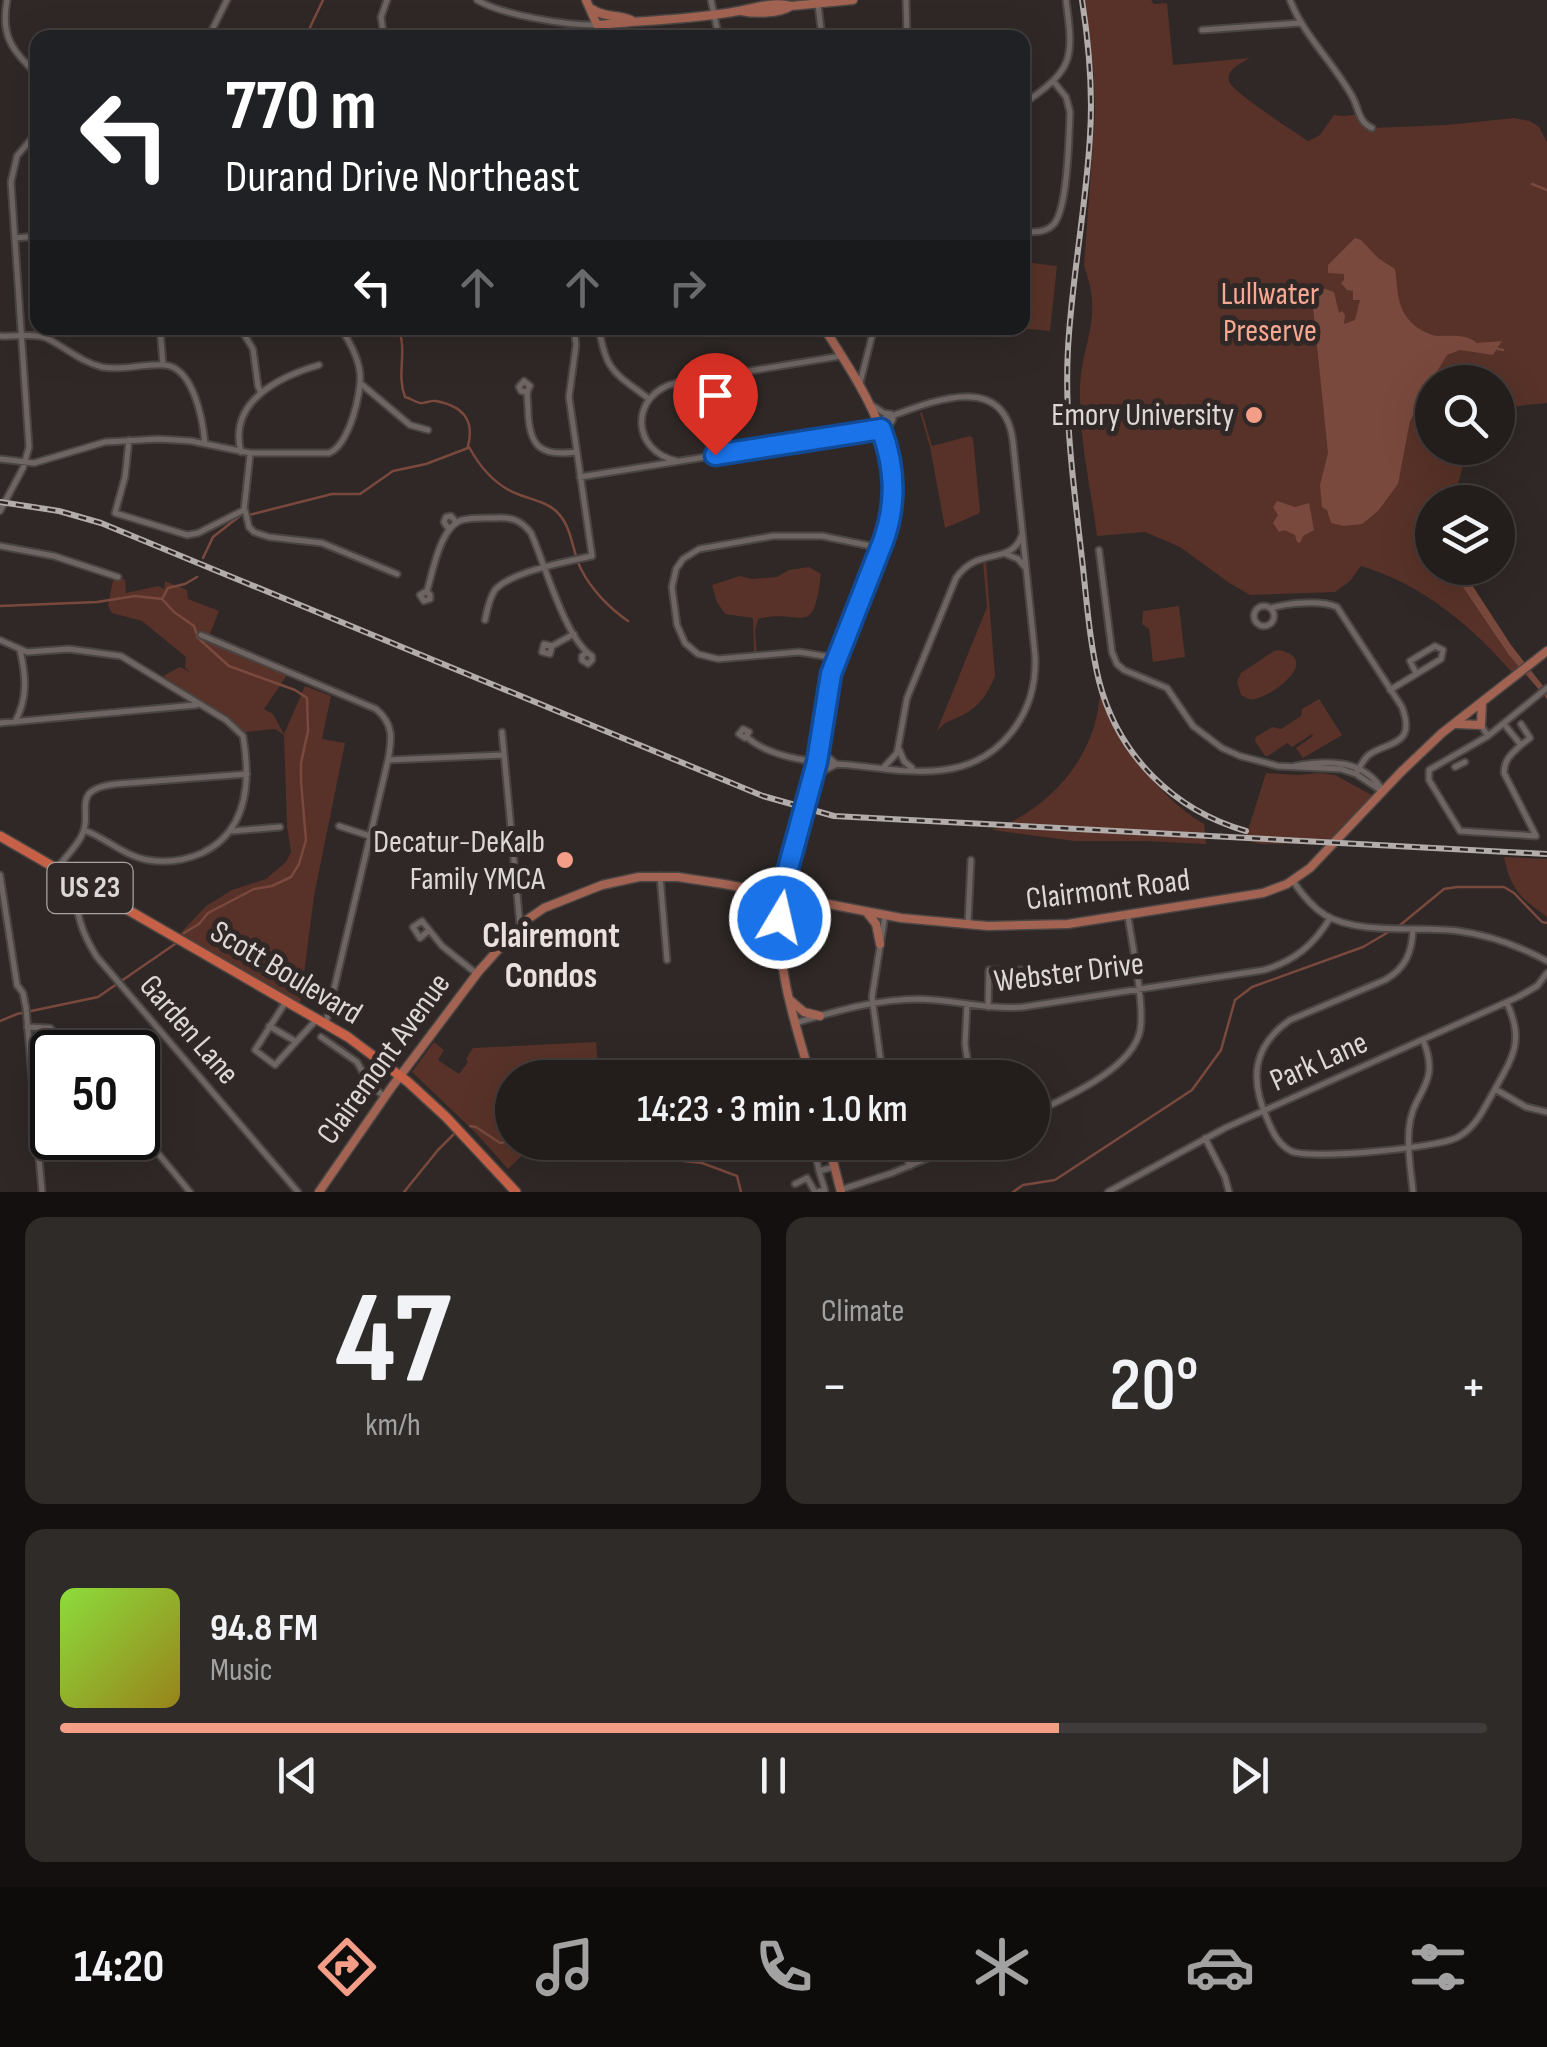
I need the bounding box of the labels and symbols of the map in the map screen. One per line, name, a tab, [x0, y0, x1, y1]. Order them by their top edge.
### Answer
park label: Lullwater Preserve	[1221, 275, 1319, 351]
pin	[673, 353, 758, 456]
place label: Emory University	[1051, 396, 1234, 435]
marker: Emory University	[1243, 404, 1265, 426]
place label: Decatur-DeKalb Family YMCA	[373, 823, 545, 899]
marker: Decatur-DeKalb Family YMCA	[554, 849, 576, 871]
street label: Clairmont Road	[1024, 861, 1192, 919]
road number: US 23	[48, 863, 132, 913]
position arrow	[728, 866, 832, 970]
street label: Scott Boulevard	[203, 913, 369, 1033]
district label: Clairemont Condos	[482, 915, 620, 998]
street label: Webster Drive	[992, 944, 1146, 1002]
street label: Clairemont Avenue	[309, 966, 459, 1152]
street label: Garden Lane	[131, 967, 247, 1093]
street label: Park Lane	[1264, 1023, 1374, 1101]
speed limit sign: 50	[30, 1030, 160, 1160]

